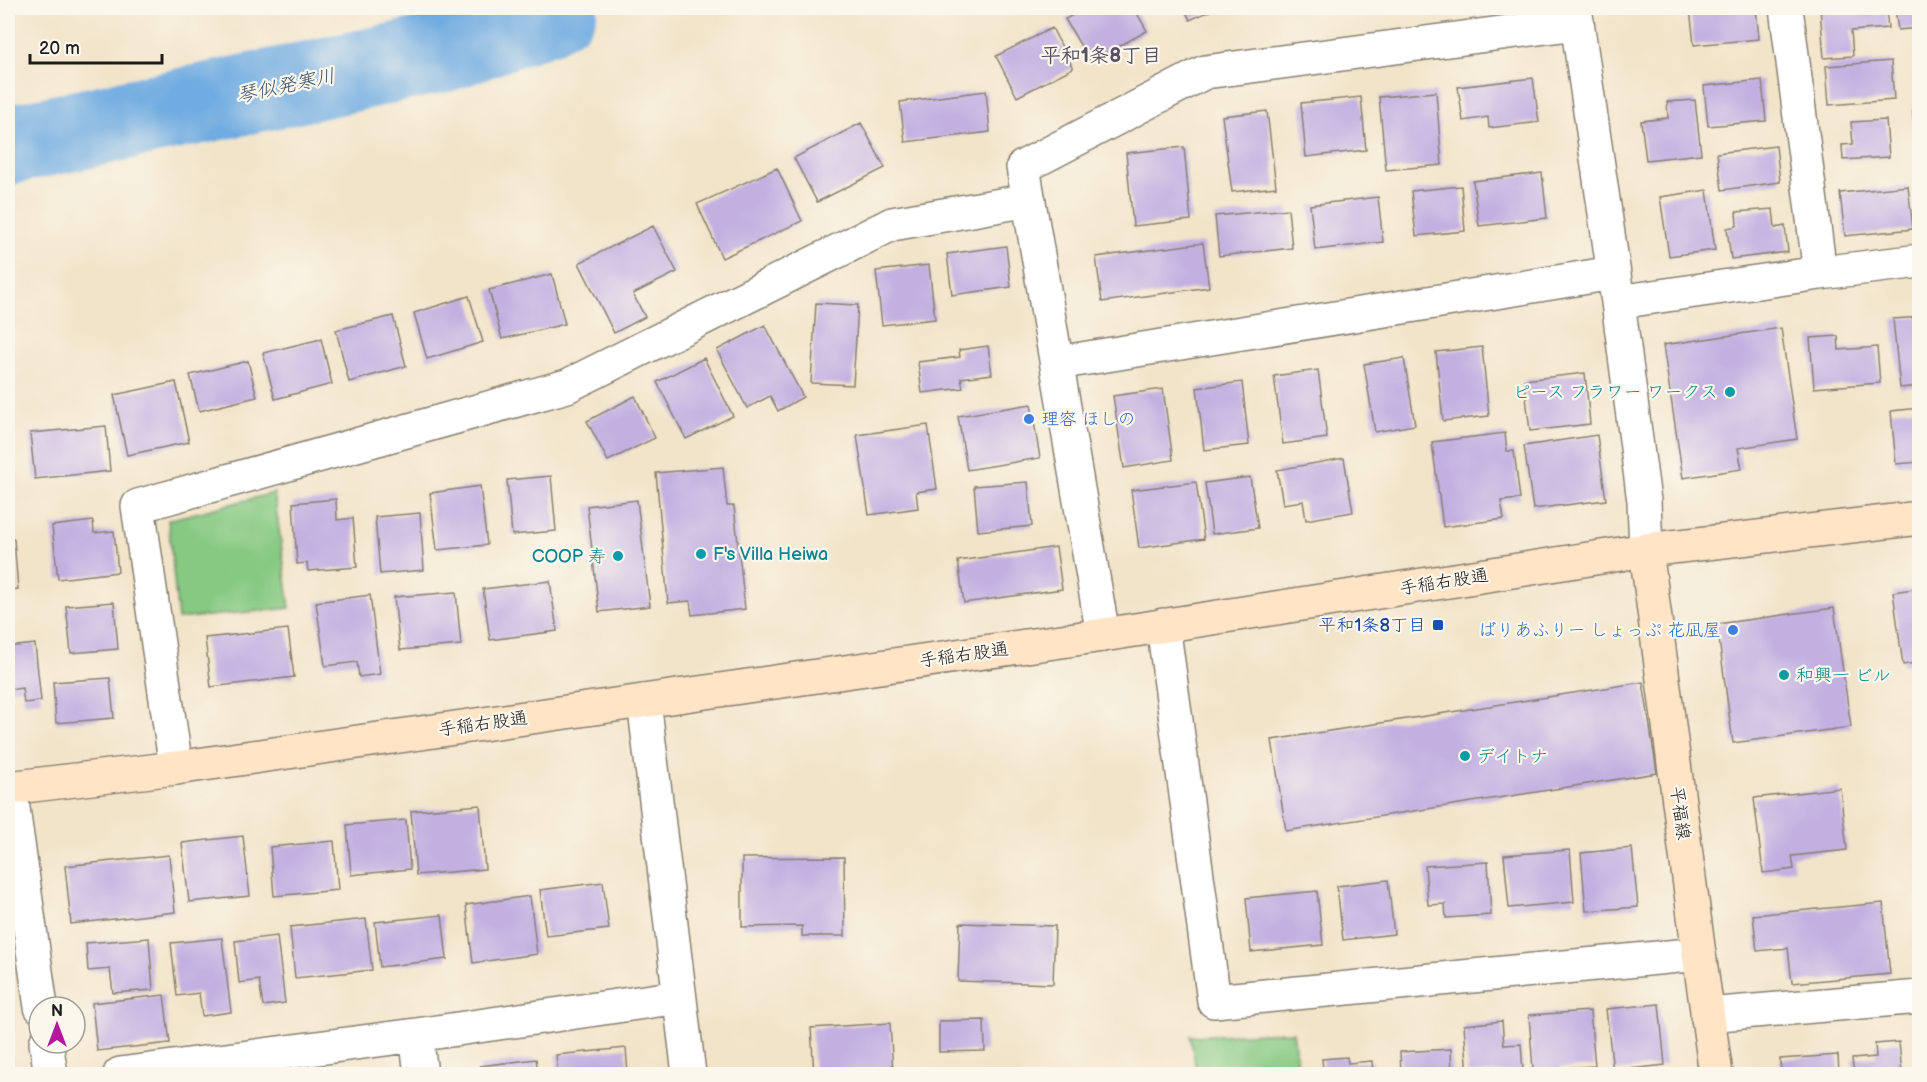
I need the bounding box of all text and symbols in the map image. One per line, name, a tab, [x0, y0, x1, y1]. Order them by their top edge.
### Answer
scale bar	[30, 27, 162, 65]
text: 20 m	[39, 38, 80, 59]
district label: 平和1条8丁目	[1041, 44, 1161, 68]
water label: 琴似発寒川	[235, 64, 337, 108]
place label: ピース フラワー ワークス	[1513, 382, 1718, 403]
marker: ピース フラワー ワークス	[1723, 385, 1737, 399]
place label: 理容 ほしの	[1041, 409, 1136, 430]
marker: 理容 ほしの	[1022, 412, 1036, 426]
place label: F's Villa Heiwa	[713, 544, 828, 565]
place label: COOP 寿	[532, 546, 606, 567]
marker: F's Villa Heiwa	[694, 547, 708, 561]
marker: COOP 寿	[611, 549, 625, 563]
street label: 手稲右股通	[1398, 565, 1490, 599]
place label: 平和1条8丁目	[1319, 615, 1426, 636]
marker: 平和1条8丁目	[1431, 618, 1445, 632]
place label: ばりあふりー しょっぷ 花凪屋	[1478, 620, 1721, 641]
marker: ばりあふりー しょっぷ 花凪屋	[1726, 623, 1740, 637]
street label: 手稲右股通	[918, 638, 1010, 672]
place label: 和興一 ビル	[1796, 665, 1891, 686]
marker: 和興一 ビル	[1777, 668, 1791, 682]
street label: 手稲右股通	[437, 707, 529, 741]
place label: デイトナ	[1477, 746, 1548, 767]
marker: デイトナ	[1458, 749, 1472, 763]
street label: 平福線	[1666, 785, 1694, 841]
north arrow	[27, 995, 87, 1055]
text: N	[51, 1002, 63, 1021]

